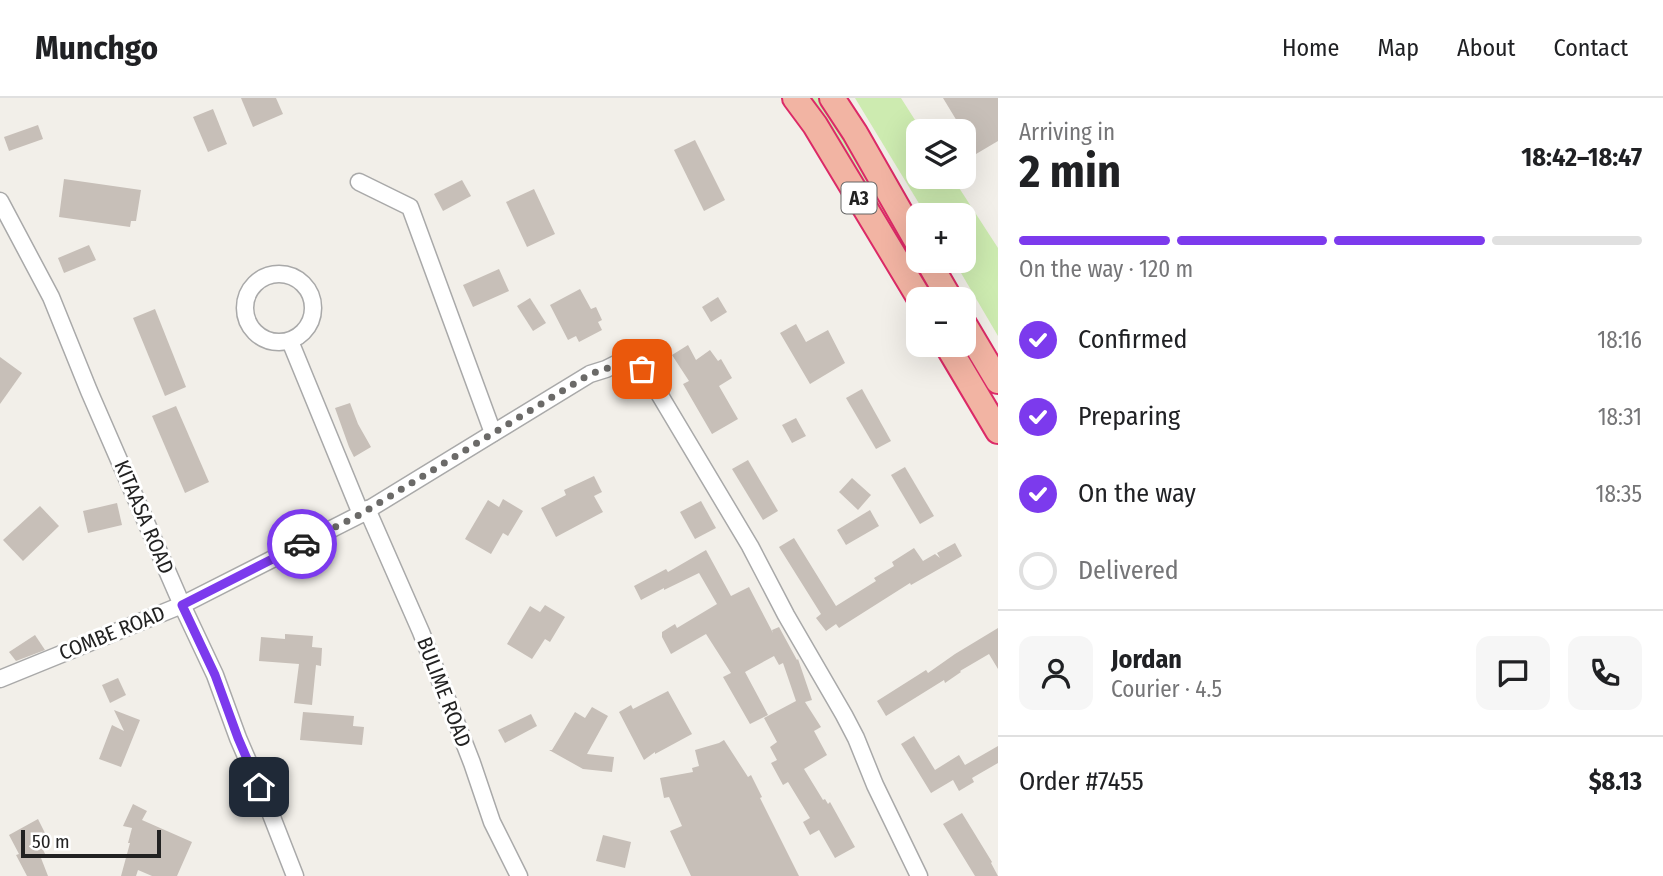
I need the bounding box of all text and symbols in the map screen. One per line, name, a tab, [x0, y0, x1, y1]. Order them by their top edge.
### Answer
text: Munchgo	[35, 28, 158, 68]
text: Home	[1282, 34, 1339, 62]
text: Map	[1377, 34, 1419, 62]
text: About	[1457, 34, 1515, 62]
text: Contact	[1553, 34, 1628, 62]
text: Arriving in	[1019, 118, 1115, 146]
map controls	[906, 119, 976, 357]
button: layers	[906, 119, 976, 189]
text: 18:42–18:47	[1521, 142, 1642, 173]
text: 2 min	[1019, 144, 1121, 199]
road number: A3	[842, 183, 876, 214]
button: +	[906, 203, 976, 273]
text: On the way · 120 m	[1019, 255, 1193, 283]
button: −	[906, 287, 976, 357]
icon: check	[1019, 321, 1057, 359]
text: Confirmed	[1078, 324, 1188, 355]
text: 18:16	[1597, 326, 1642, 354]
pin	[612, 339, 672, 399]
icon: bag	[623, 350, 661, 388]
icon: check	[1019, 398, 1057, 436]
text: Preparing	[1078, 401, 1180, 432]
text: 18:31	[1598, 403, 1642, 431]
street label: KITAASA ROAD	[108, 456, 180, 578]
icon: check	[1019, 475, 1057, 513]
text: On the way	[1078, 478, 1196, 509]
text: 18:35	[1596, 480, 1642, 508]
courier	[267, 509, 337, 579]
icon: car	[283, 525, 321, 563]
text: Delivered	[1078, 555, 1179, 586]
street label: COMBE ROAD	[55, 600, 169, 666]
street label: BULIME ROAD	[411, 633, 477, 751]
button: person	[1019, 636, 1093, 710]
button: chat	[1476, 636, 1550, 710]
button: phone	[1568, 636, 1642, 710]
text: Jordan	[1111, 644, 1182, 675]
text: Courier · 4.5	[1111, 675, 1222, 703]
pin	[229, 757, 289, 817]
text: Order #7455	[1019, 766, 1144, 797]
text: $8.13	[1589, 766, 1642, 797]
icon: home	[240, 768, 278, 806]
scale bar	[21, 827, 161, 859]
text: 50 m	[32, 830, 70, 853]

